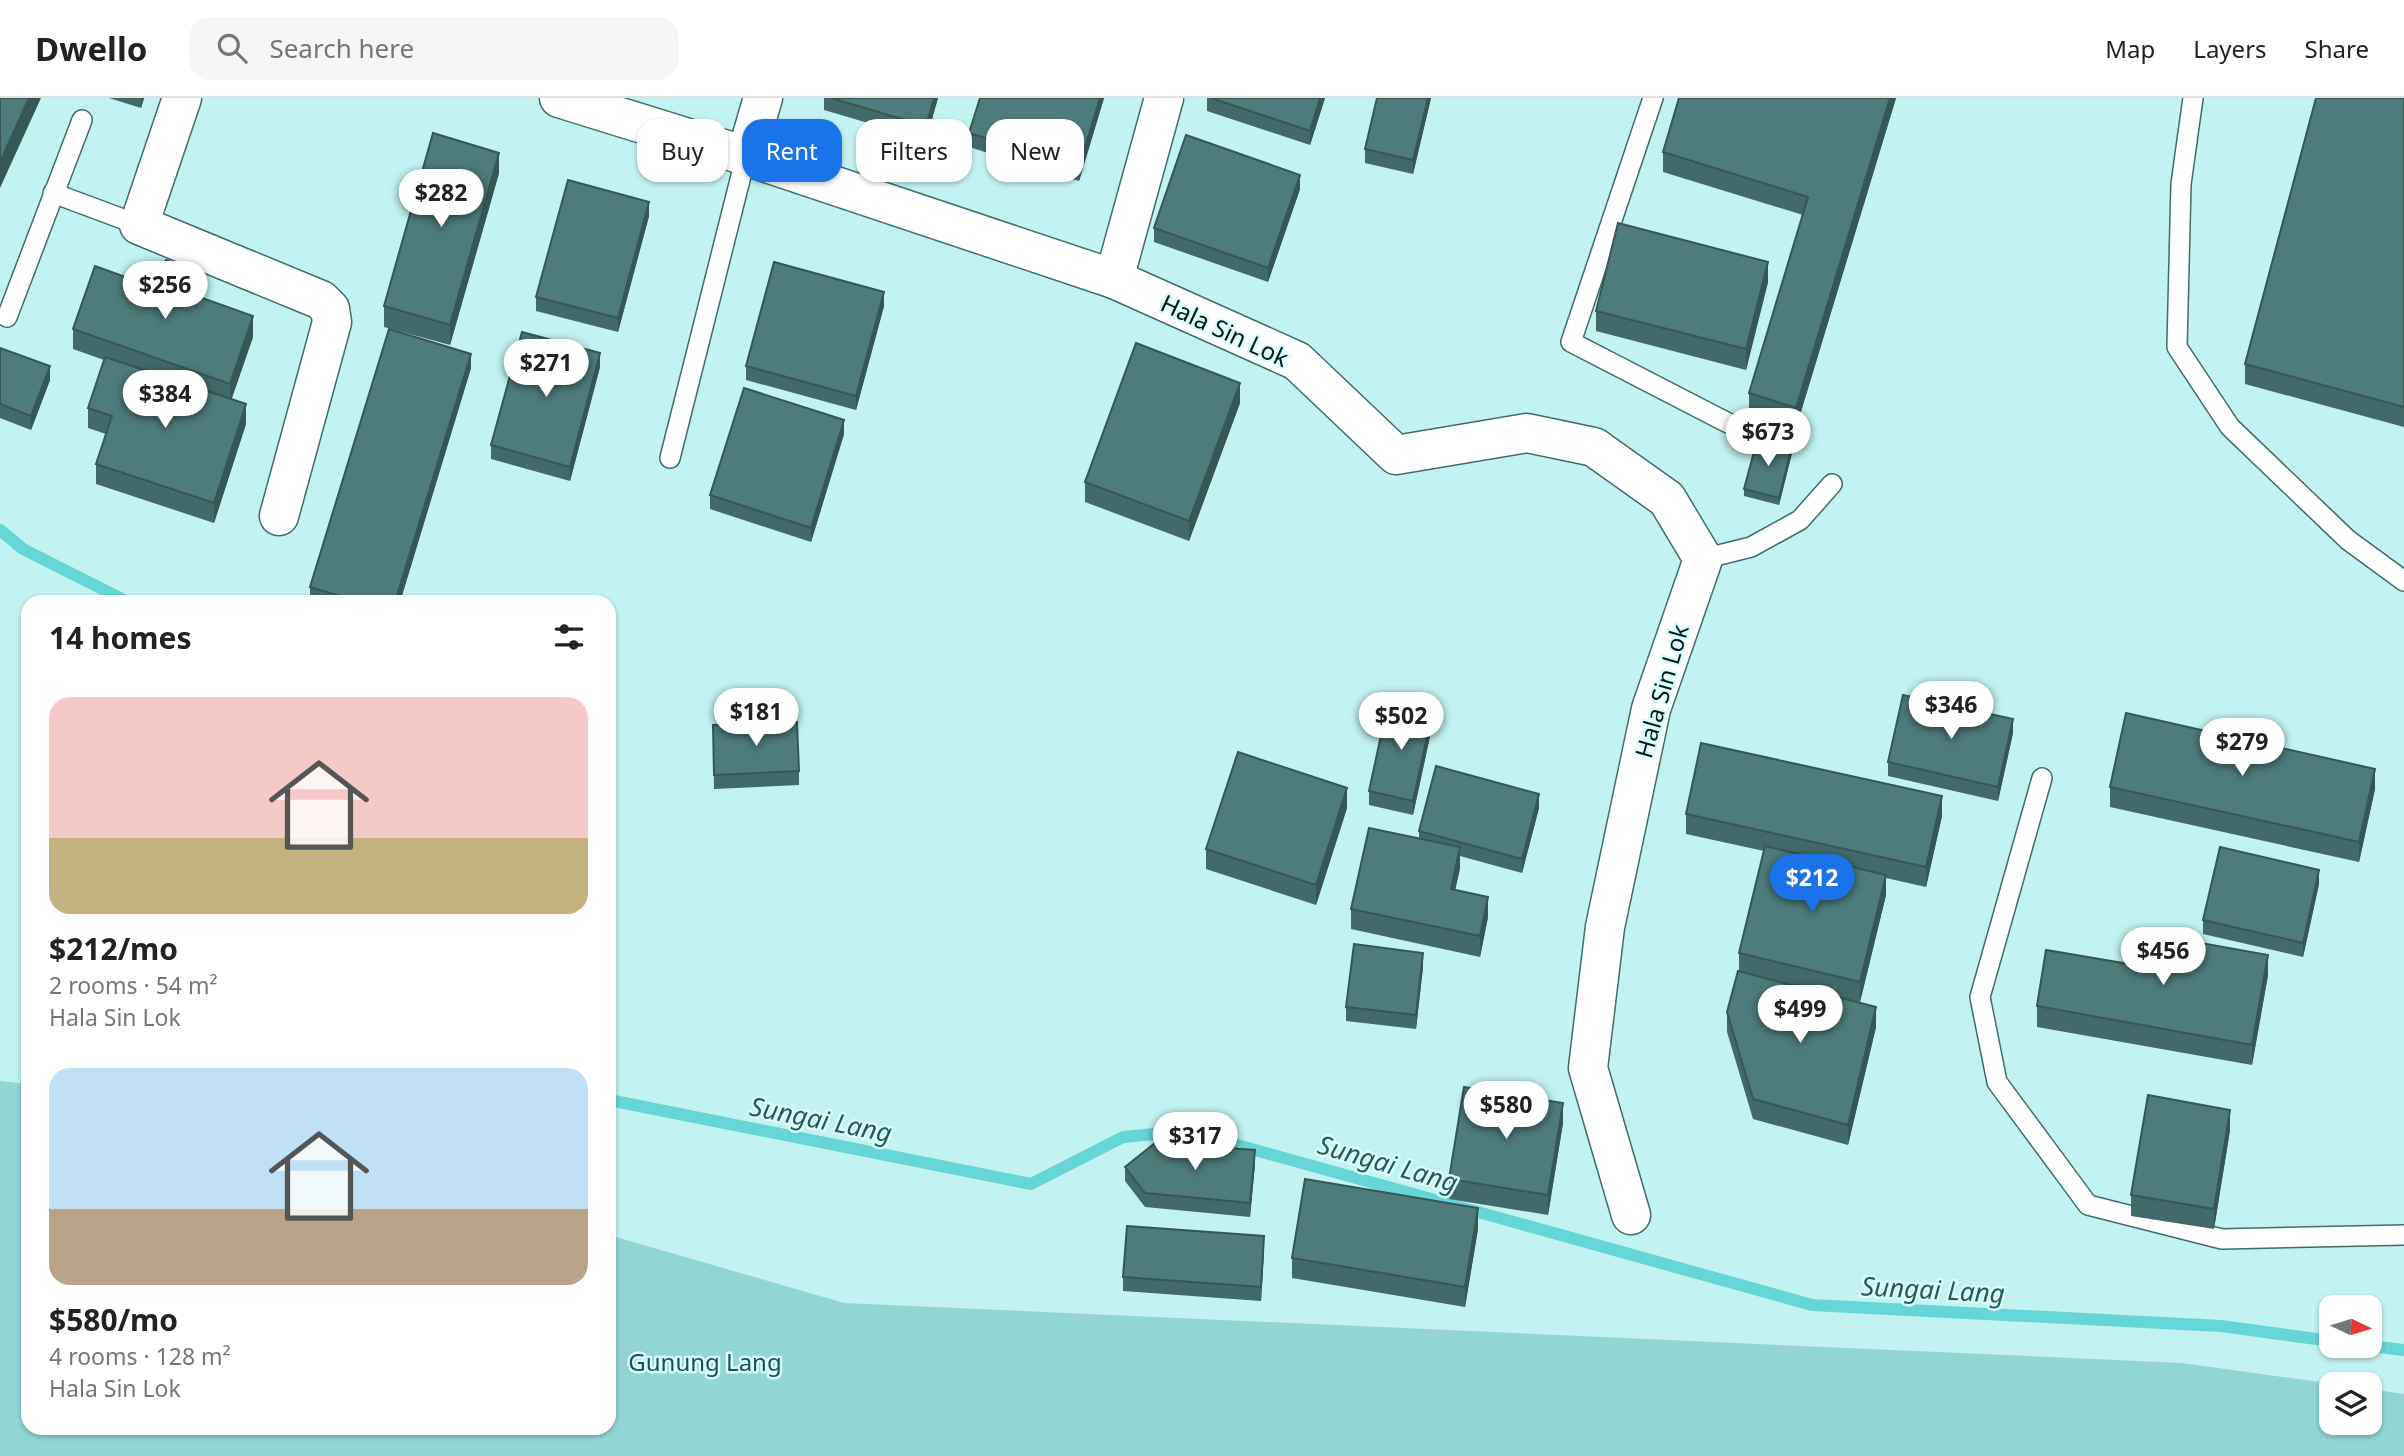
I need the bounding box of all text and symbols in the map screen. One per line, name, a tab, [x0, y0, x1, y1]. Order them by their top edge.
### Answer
search box	[189, 17, 679, 80]
text: Dwello	[35, 26, 147, 71]
icon: search	[213, 29, 251, 67]
text: Search here	[269, 30, 414, 66]
text: Map	[2105, 32, 2155, 65]
text: Layers	[2193, 32, 2267, 65]
text: Share	[2305, 32, 2369, 65]
chip: Buy	[637, 119, 728, 182]
chip: Rent	[742, 119, 842, 182]
chip: Filters	[856, 119, 972, 182]
chip: New	[986, 119, 1084, 182]
pin: $282	[400, 170, 482, 229]
text: $282	[415, 176, 467, 208]
pin: $256	[124, 262, 206, 321]
text: $256	[139, 268, 191, 300]
street label: Hala Sin Lok	[1156, 286, 1294, 374]
pin: $271	[505, 340, 587, 399]
text: $271	[520, 346, 572, 378]
pin: $384	[124, 370, 206, 430]
text: $384	[139, 377, 191, 409]
pin: $673	[1727, 408, 1809, 468]
text: $673	[1742, 415, 1794, 447]
text: 14 homes	[49, 617, 192, 658]
icon: filters	[550, 618, 588, 656]
street label: Hala Sin Lok	[1626, 620, 1696, 762]
pin: $346	[1910, 682, 1992, 741]
pin: $181	[715, 688, 797, 748]
text: $346	[1925, 688, 1977, 720]
pin: $502	[1360, 692, 1442, 752]
text: $181	[730, 695, 782, 727]
text: $502	[1375, 699, 1427, 731]
pin: $279	[2201, 718, 2283, 778]
text: $279	[2216, 725, 2268, 757]
icon: home	[256, 742, 382, 868]
pin: $212	[1771, 854, 1853, 914]
text: $212	[1786, 861, 1838, 893]
text: $212/mo	[49, 928, 178, 969]
pin: $456	[2122, 928, 2204, 987]
text: $456	[2137, 934, 2189, 966]
text: 2 rooms · 54 m²	[49, 969, 218, 1001]
pin: $499	[1759, 986, 1841, 1045]
text: $499	[1774, 992, 1826, 1024]
text: Hala Sin Lok	[49, 1001, 181, 1033]
pin: $580	[1465, 1082, 1547, 1141]
water label: Sungai Lang	[747, 1088, 895, 1150]
text: $580	[1480, 1088, 1532, 1120]
pin: $317	[1154, 1112, 1236, 1172]
icon: home	[256, 1113, 382, 1239]
text: $317	[1169, 1119, 1221, 1151]
water label: Sungai Lang	[1314, 1126, 1462, 1200]
water label: Sungai Lang	[1860, 1267, 2006, 1311]
north arrow	[2319, 1295, 2382, 1358]
map controls	[2319, 1295, 2382, 1435]
text: $580/mo	[49, 1299, 178, 1340]
text: 4 rooms · 128 m²	[49, 1340, 231, 1372]
park label: Gunung Lang	[628, 1345, 782, 1378]
text: Hala Sin Lok	[49, 1372, 181, 1404]
button: layers	[2319, 1372, 2382, 1435]

